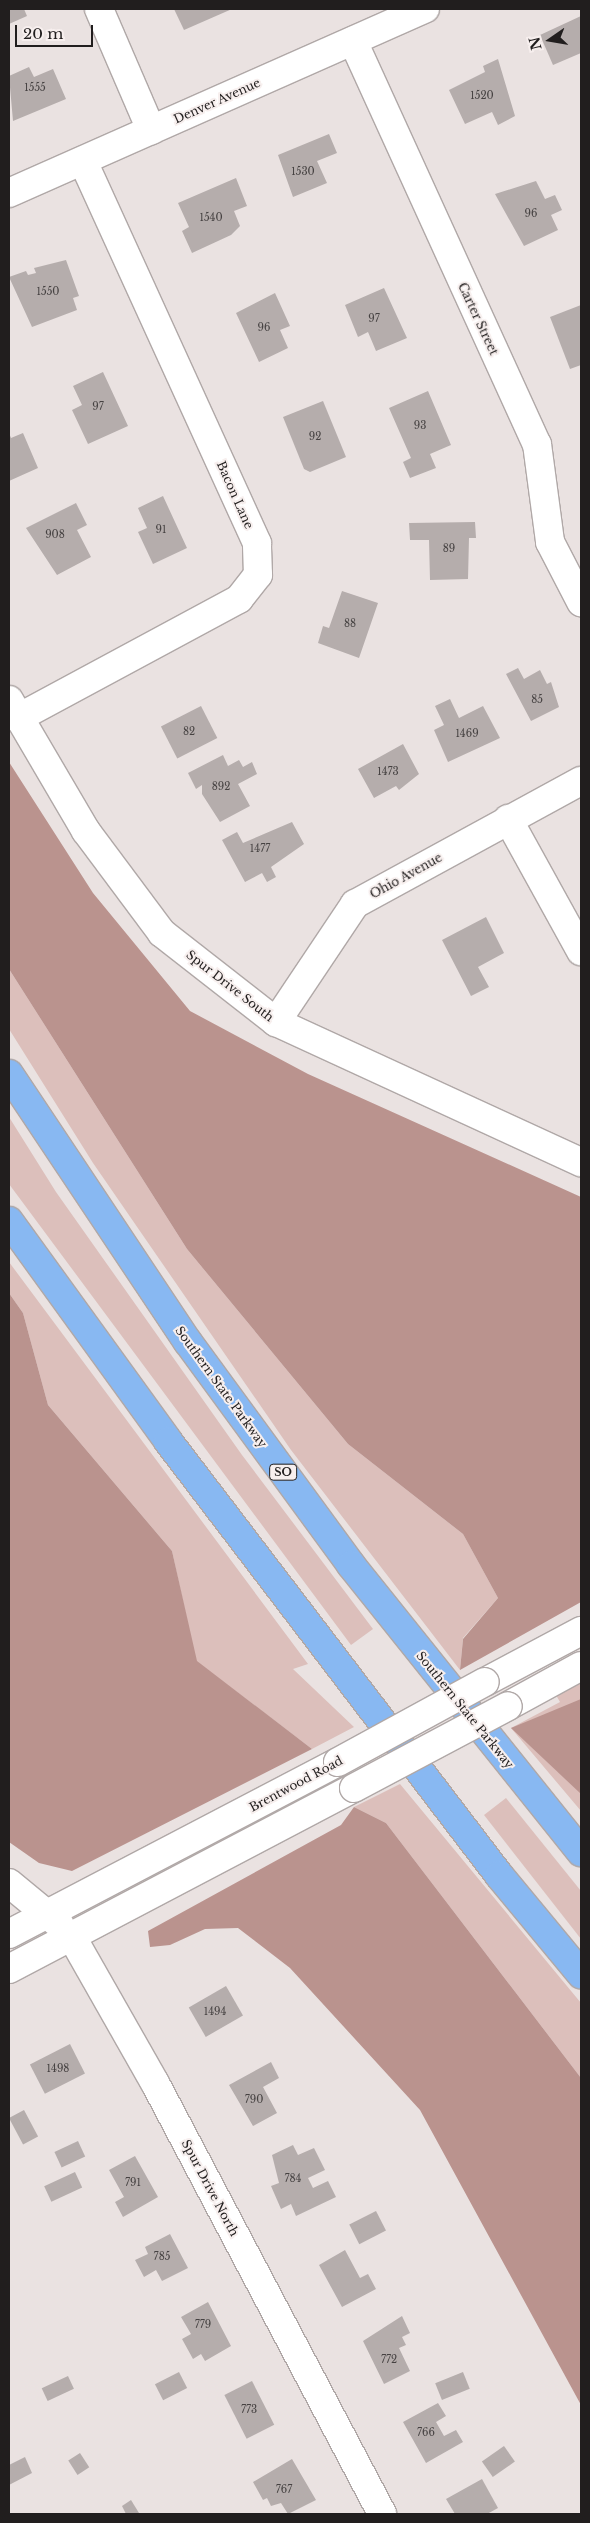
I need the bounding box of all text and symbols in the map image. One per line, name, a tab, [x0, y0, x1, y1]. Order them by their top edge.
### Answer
scale bar	[18, 15, 95, 47]
north arrow	[525, 15, 575, 65]
text: 20 m	[23, 24, 63, 43]
text: N	[525, 35, 546, 52]
street label: Denver Avenue	[171, 75, 263, 127]
house number: 1555	[24, 82, 46, 94]
house number: 1520	[470, 90, 494, 102]
house number: 1530	[291, 166, 315, 178]
house number: 96	[525, 208, 537, 220]
house number: 1540	[199, 212, 223, 224]
street label: Carter Street	[455, 280, 501, 358]
house number: 1550	[37, 286, 59, 298]
house number: 97	[368, 313, 380, 325]
house number: 96	[258, 322, 270, 334]
house number: 97	[92, 401, 104, 413]
house number: 93	[414, 420, 426, 432]
house number: 92	[309, 431, 321, 443]
street label: Bacon Lane	[214, 459, 256, 531]
house number: 91	[156, 524, 166, 536]
house number: 908	[45, 529, 65, 541]
house number: 89	[443, 543, 455, 555]
house number: 88	[344, 618, 356, 630]
house number: 85	[531, 694, 543, 706]
house number: 82	[183, 726, 195, 738]
house number: 1469	[455, 728, 479, 740]
house number: 1473	[377, 766, 399, 778]
house number: 892	[212, 781, 230, 793]
house number: 1477	[250, 843, 270, 855]
street label: Ohio Avenue	[367, 850, 445, 902]
street label: Spur Drive South	[183, 947, 277, 1025]
street label: Southern State Parkway	[172, 1324, 270, 1450]
road number: SO	[268, 1464, 298, 1480]
street label: Southern State Parkway	[413, 1649, 517, 1771]
street label: Brentwood Road	[247, 1753, 345, 1815]
house number: 1494	[204, 2006, 226, 2018]
house number: 1498	[47, 2063, 69, 2075]
house number: 790	[245, 2094, 263, 2106]
street label: Spur Drive North	[178, 2137, 242, 2239]
house number: 784	[285, 2173, 301, 2185]
house number: 791	[125, 2177, 141, 2189]
house number: 785	[154, 2251, 170, 2263]
house number: 779	[195, 2319, 211, 2331]
house number: 772	[381, 2354, 397, 2366]
house number: 773	[241, 2404, 257, 2416]
house number: 766	[417, 2427, 435, 2439]
house number: 767	[276, 2484, 292, 2496]

